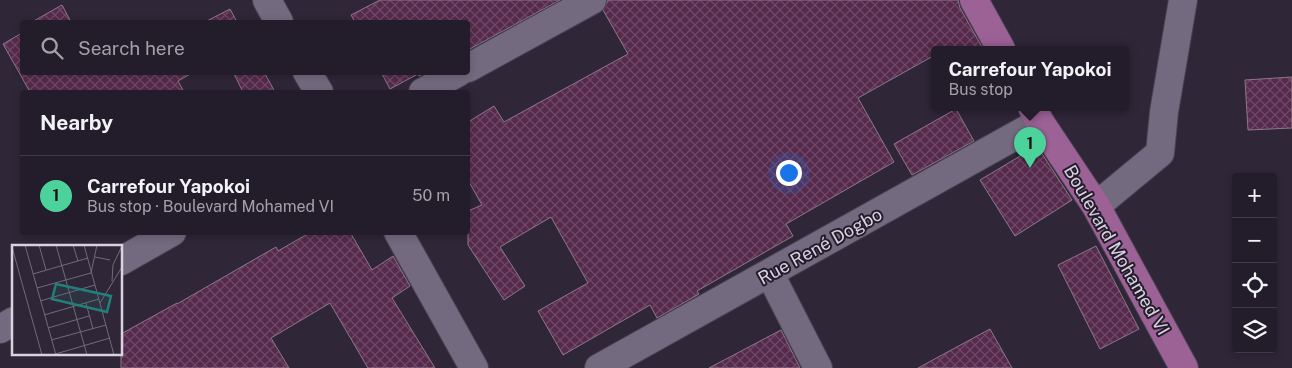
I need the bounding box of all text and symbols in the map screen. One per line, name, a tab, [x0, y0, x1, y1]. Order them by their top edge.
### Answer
search box	[20, 20, 470, 75]
icon: search	[38, 34, 66, 62]
text: Search here	[78, 37, 185, 59]
popup	[931, 46, 1129, 111]
text: Carrefour Yapokoi	[948, 58, 1112, 80]
text: Bus stop	[948, 80, 1013, 99]
text: Nearby	[40, 110, 113, 135]
pin: 1	[1014, 127, 1046, 168]
your location	[776, 160, 802, 186]
street label: Boulevard Mohamed VI	[1060, 161, 1174, 339]
map controls	[1232, 173, 1277, 353]
button: +	[1232, 173, 1277, 218]
text: Carrefour Yapokoi	[87, 175, 250, 197]
text: 1	[53, 186, 59, 205]
text: 50 m	[412, 186, 450, 205]
text: Bus stop · Boulevard Mohamed VI	[87, 197, 334, 216]
street label: Rue René Dogbo	[754, 203, 886, 289]
button: −	[1232, 218, 1277, 263]
inset map	[12, 245, 122, 356]
button: locate	[1232, 263, 1277, 308]
button: layers	[1232, 308, 1277, 353]

